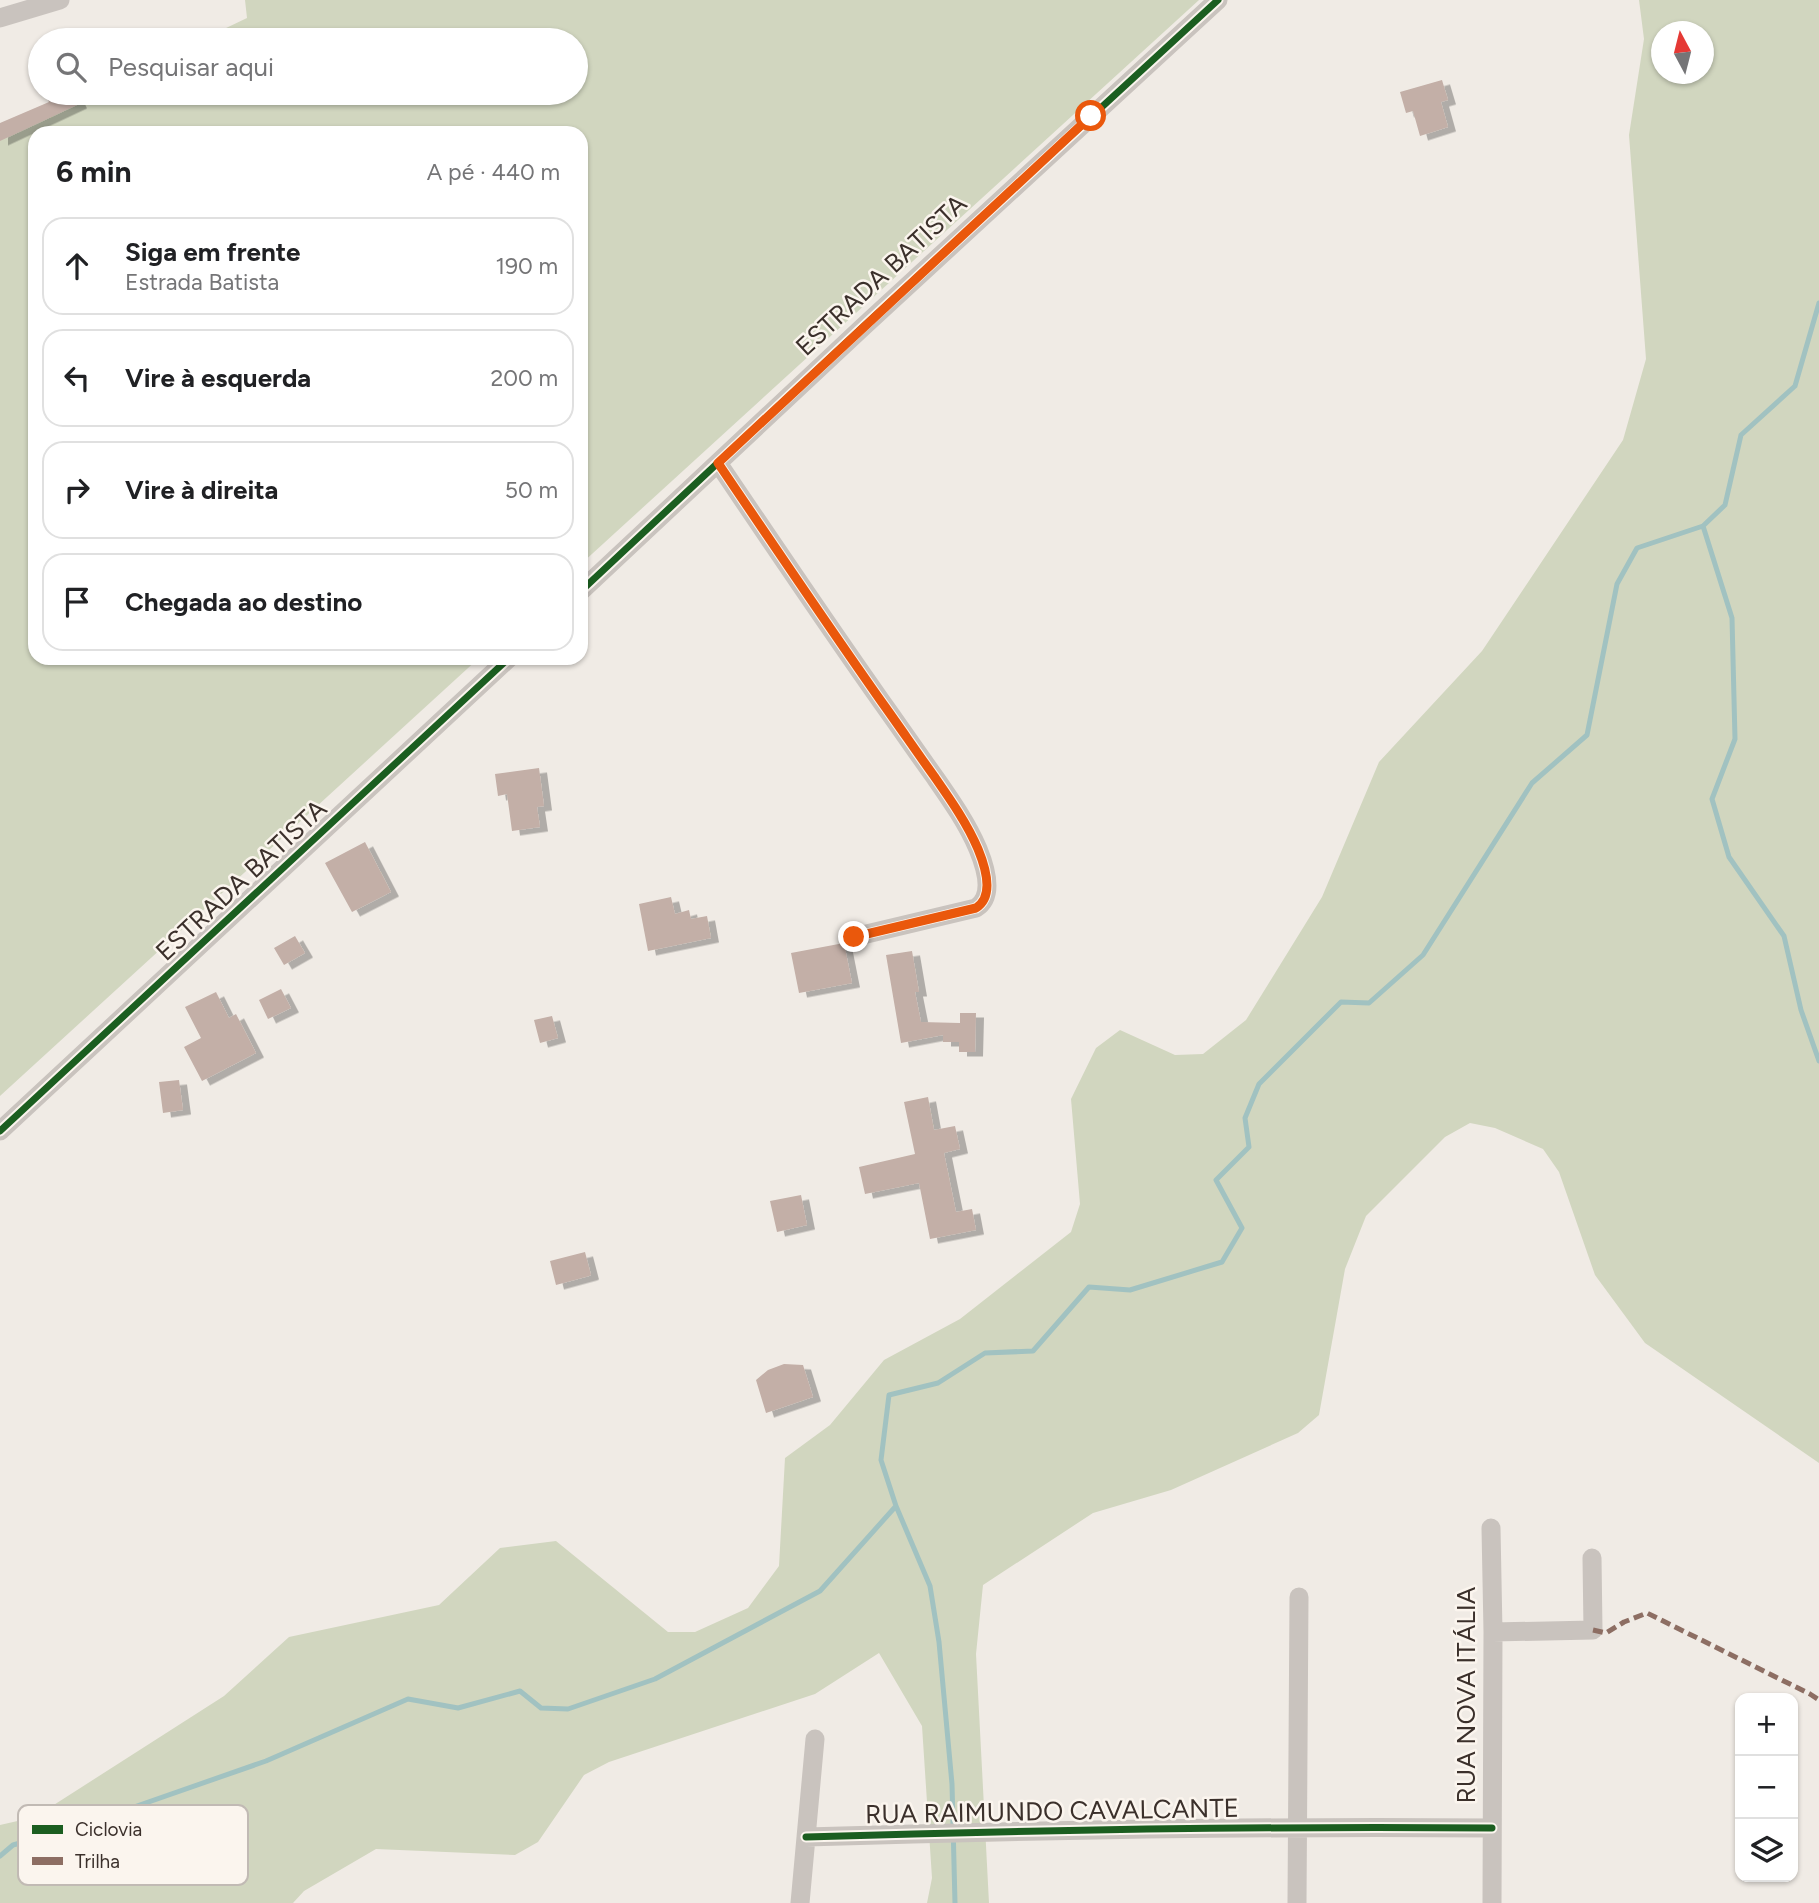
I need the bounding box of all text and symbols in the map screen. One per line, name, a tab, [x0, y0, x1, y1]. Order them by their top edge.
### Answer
north arrow	[1651, 21, 1714, 84]
search box	[28, 28, 588, 105]
icon: search	[52, 48, 90, 86]
text: Pesquisar aqui	[108, 51, 274, 83]
route start	[1075, 100, 1106, 131]
text: 6 min	[56, 153, 132, 190]
text: A pé · 440 m	[427, 158, 560, 186]
street label: ESTRADA BATISTA	[789, 187, 973, 362]
text: Siga em frente	[125, 236, 300, 268]
icon: ahead	[58, 247, 96, 285]
text: 190 m	[495, 252, 558, 280]
text: Estrada Batista	[125, 268, 279, 296]
icon: left	[58, 359, 96, 397]
text: Vire à esquerda	[125, 362, 311, 394]
text: 200 m	[490, 364, 558, 392]
icon: right	[58, 471, 96, 509]
text: Vire à direita	[125, 474, 278, 506]
text: 50 m	[505, 476, 558, 504]
icon: arrive	[58, 583, 96, 621]
text: Chegada ao destino	[125, 586, 362, 618]
street label: ESTRADA BATISTA	[149, 792, 333, 967]
route end	[838, 921, 869, 952]
street label: RUA NOVA ITÁLIA	[1450, 1586, 1482, 1803]
map controls	[1735, 1693, 1798, 1882]
button: +	[1735, 1693, 1798, 1756]
button: −	[1735, 1756, 1798, 1819]
street label: RUA RAIMUNDO CAVALCANTE	[865, 1792, 1239, 1830]
legend	[18, 1805, 248, 1885]
text: Ciclovia	[75, 1818, 142, 1841]
button: layers	[1735, 1819, 1798, 1882]
text: Trilha	[75, 1850, 120, 1873]

